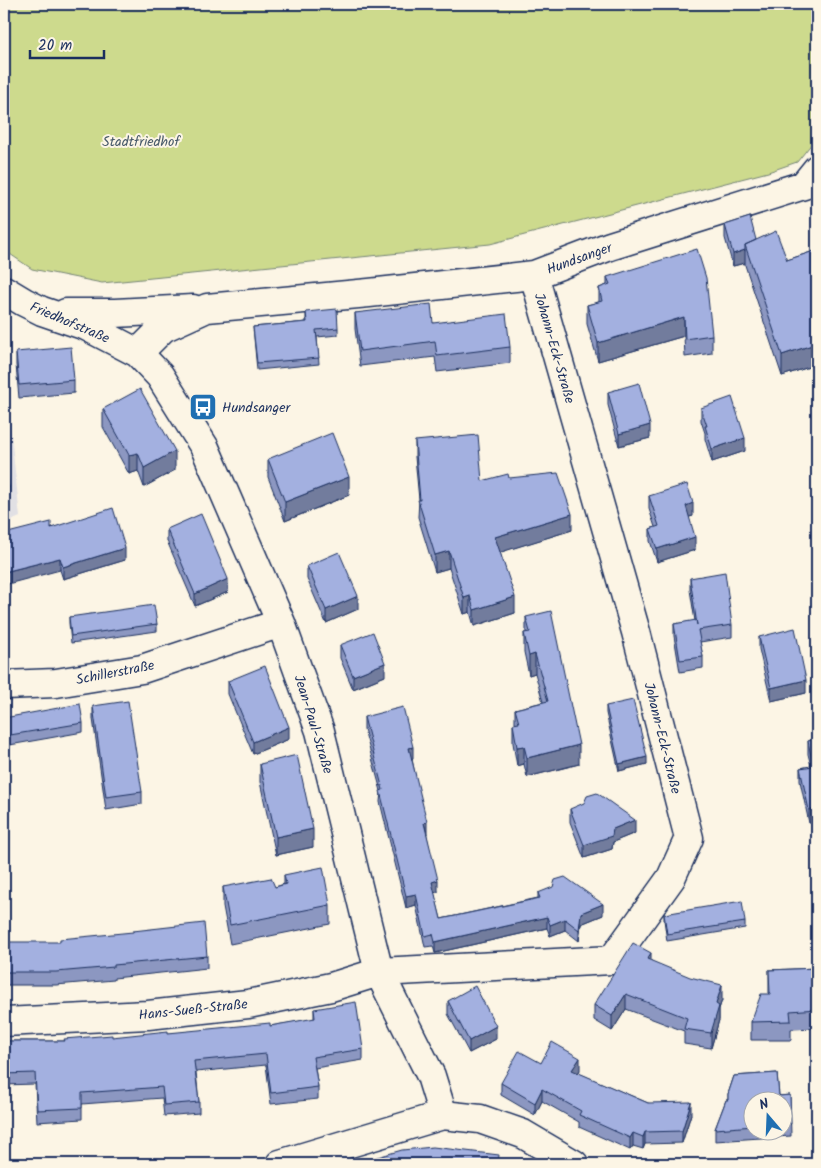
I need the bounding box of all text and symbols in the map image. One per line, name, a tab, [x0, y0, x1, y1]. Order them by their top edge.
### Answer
scale bar	[30, 28, 104, 60]
text: 20 m	[38, 34, 72, 58]
park label: Stadtfriedhof	[102, 131, 181, 153]
street label: Hundsanger	[544, 236, 616, 281]
street label: Johann-Eck-Straße	[528, 290, 581, 407]
street label: Friedhofstraße	[26, 296, 114, 350]
bus stop icon: Hundsanger	[188, 392, 218, 422]
place label: Hundsanger	[222, 397, 292, 419]
street label: Schillerstraße	[74, 654, 157, 691]
street label: Jean-Paul-Straße	[288, 672, 339, 777]
street label: Johann-Eck-Straße	[638, 680, 687, 797]
street label: Hans-Sueß-Straße	[138, 993, 249, 1027]
north arrow	[744, 1090, 794, 1140]
text: N	[756, 1093, 772, 1116]

